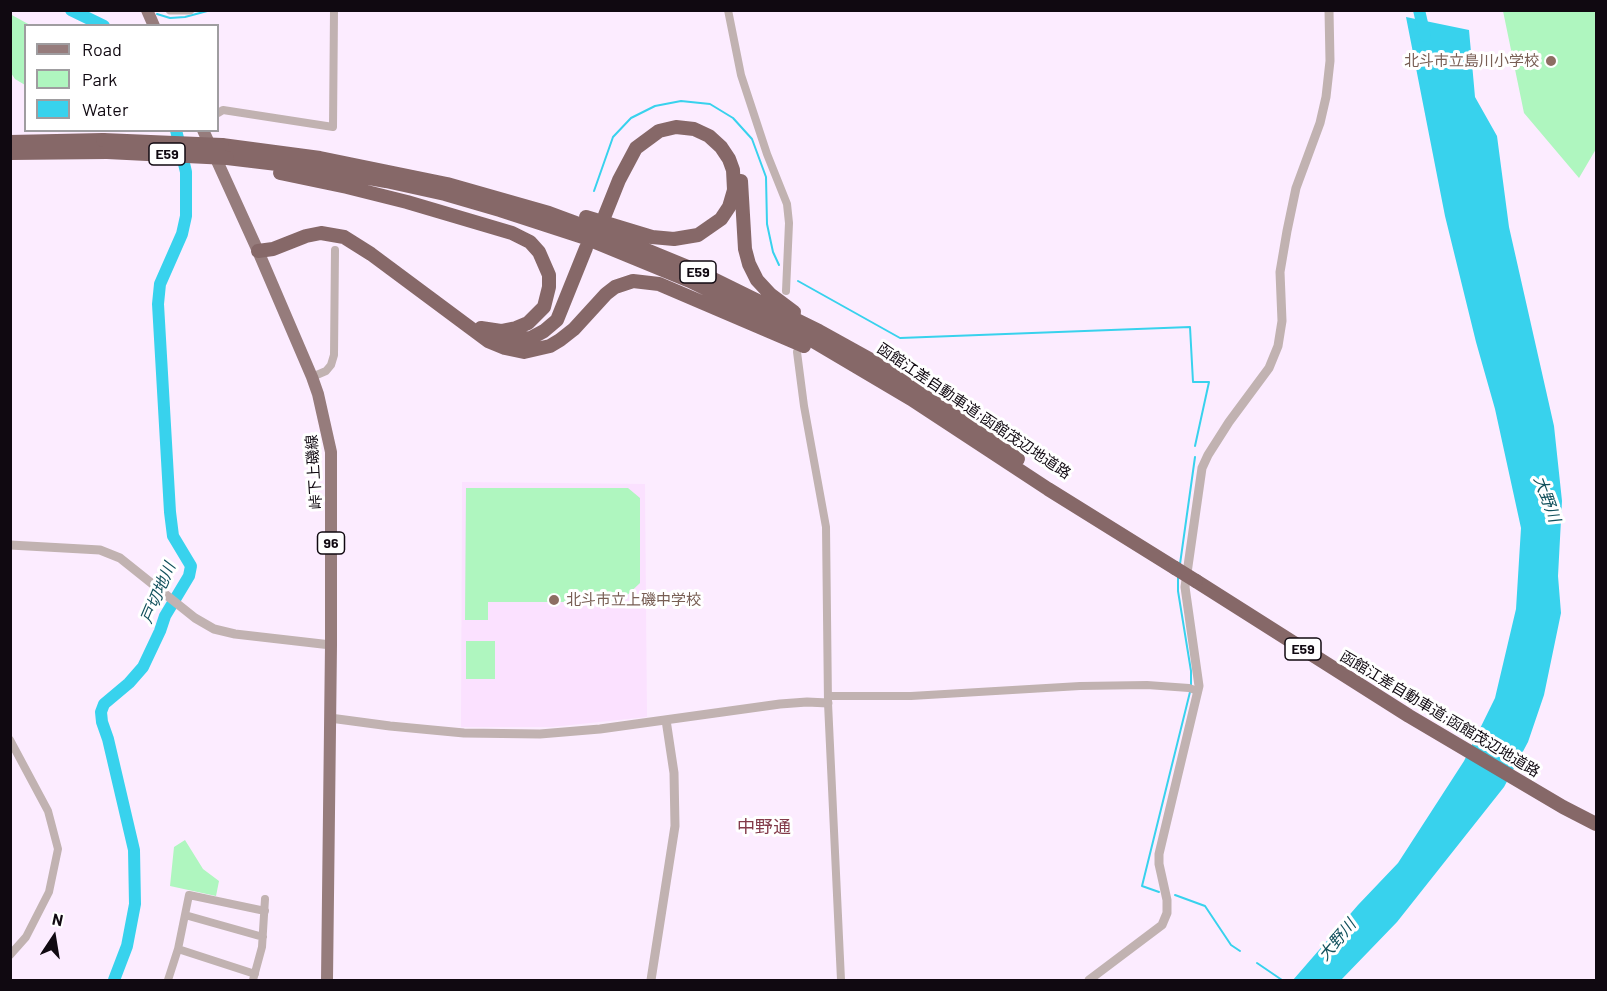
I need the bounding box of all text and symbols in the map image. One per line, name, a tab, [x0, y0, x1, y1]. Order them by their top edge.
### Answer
legend	[24, 24, 219, 132]
text: Road	[82, 38, 122, 60]
place label: 北斗市立島川小学校	[1404, 52, 1539, 70]
marker: 北斗市立島川小学校	[1544, 54, 1558, 68]
text: Park	[82, 68, 117, 90]
text: Water	[82, 98, 129, 120]
road number: E59	[149, 143, 185, 165]
road number: E59	[680, 261, 716, 283]
street label: 函館江差自動車道;函館茂辺地道路	[874, 339, 1074, 483]
street label: 峠下上磯線	[302, 434, 326, 510]
water label: 大野川	[1530, 473, 1564, 525]
road number: 96	[318, 532, 344, 554]
water label: 戸切地川	[137, 560, 179, 626]
place label: 北斗市立上磯中学校	[566, 591, 701, 609]
marker: 北斗市立上磯中学校	[547, 593, 561, 607]
road number: E59	[1285, 638, 1321, 660]
street label: 函館江差自動車道;函館茂辺地道路	[1337, 647, 1543, 781]
district label: 中野通	[737, 816, 791, 838]
north arrow	[24, 907, 84, 967]
text: N	[51, 909, 65, 929]
water label: 大野川	[1314, 915, 1360, 965]

